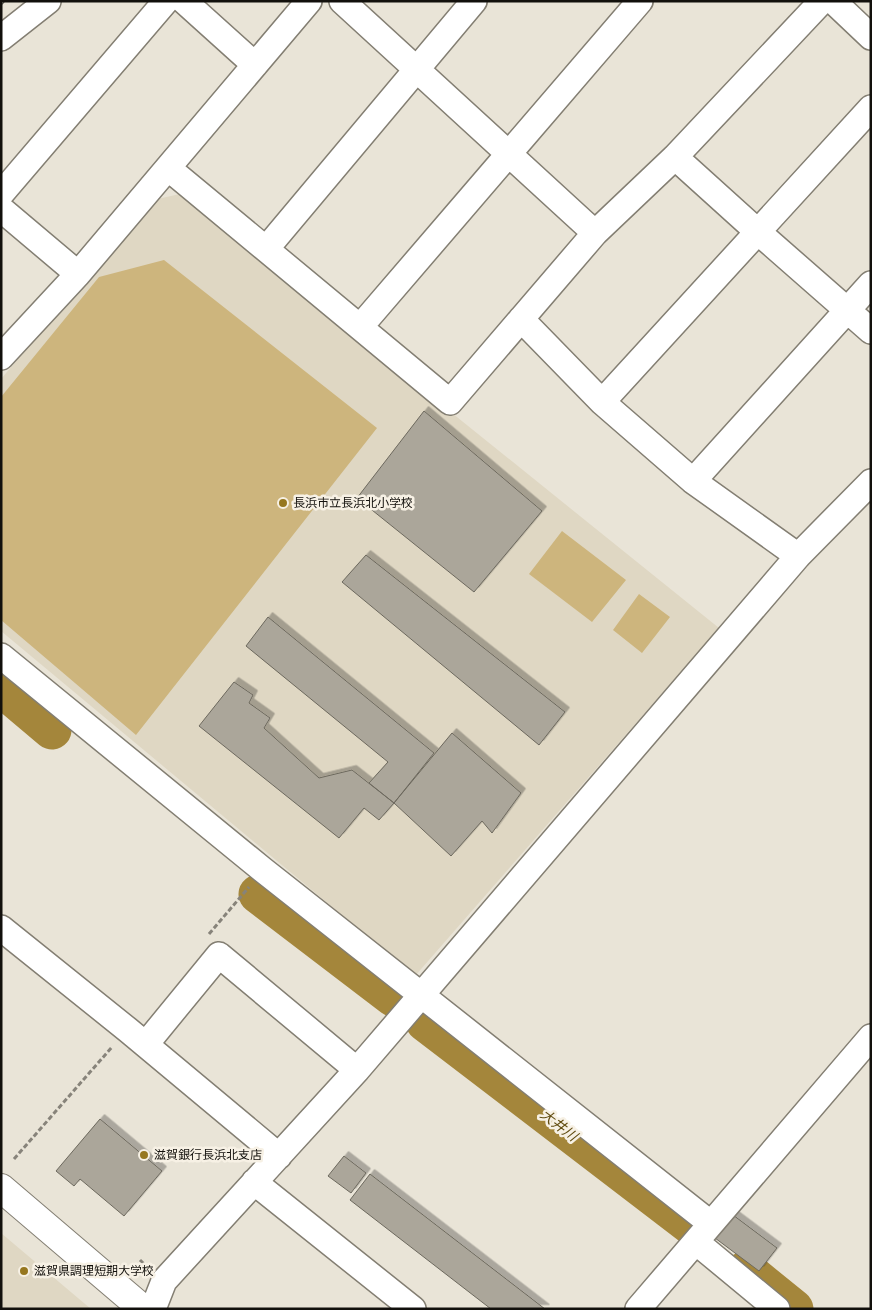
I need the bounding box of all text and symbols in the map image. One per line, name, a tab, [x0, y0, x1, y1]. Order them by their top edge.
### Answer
place label: 長浜市立長浜北小学校	[293, 495, 413, 511]
marker: 長浜市立長浜北小学校	[277, 497, 289, 509]
water label: 大井川	[537, 1105, 583, 1146]
place label: 滋賀銀行長浜北支店	[154, 1147, 262, 1163]
marker: 滋賀銀行長浜北支店	[138, 1149, 150, 1161]
place label: 滋賀県調理短期大学校	[34, 1263, 154, 1279]
marker: 滋賀県調理短期大学校	[18, 1265, 30, 1277]

